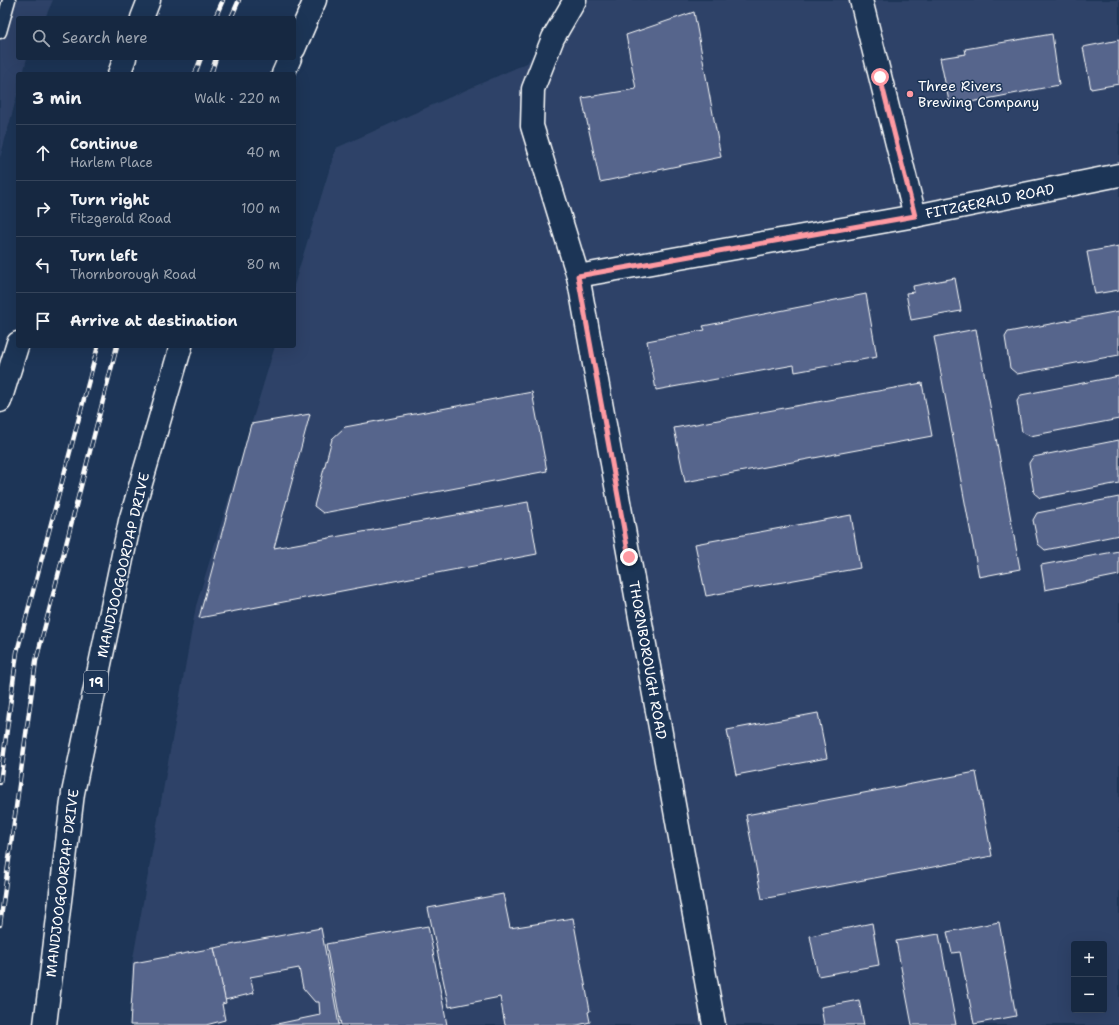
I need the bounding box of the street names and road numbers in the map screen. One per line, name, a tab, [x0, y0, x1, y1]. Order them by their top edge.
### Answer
street label: FITZGERALD ROAD	[924, 180, 1056, 222]
street label: MANDJOOGOORDAP DRIVE	[93, 470, 153, 659]
street label: THORNBOROUGH ROAD	[625, 579, 671, 741]
road number: 19	[84, 671, 108, 693]
street label: MANDJOOGOORDAP DRIVE	[42, 788, 83, 978]

